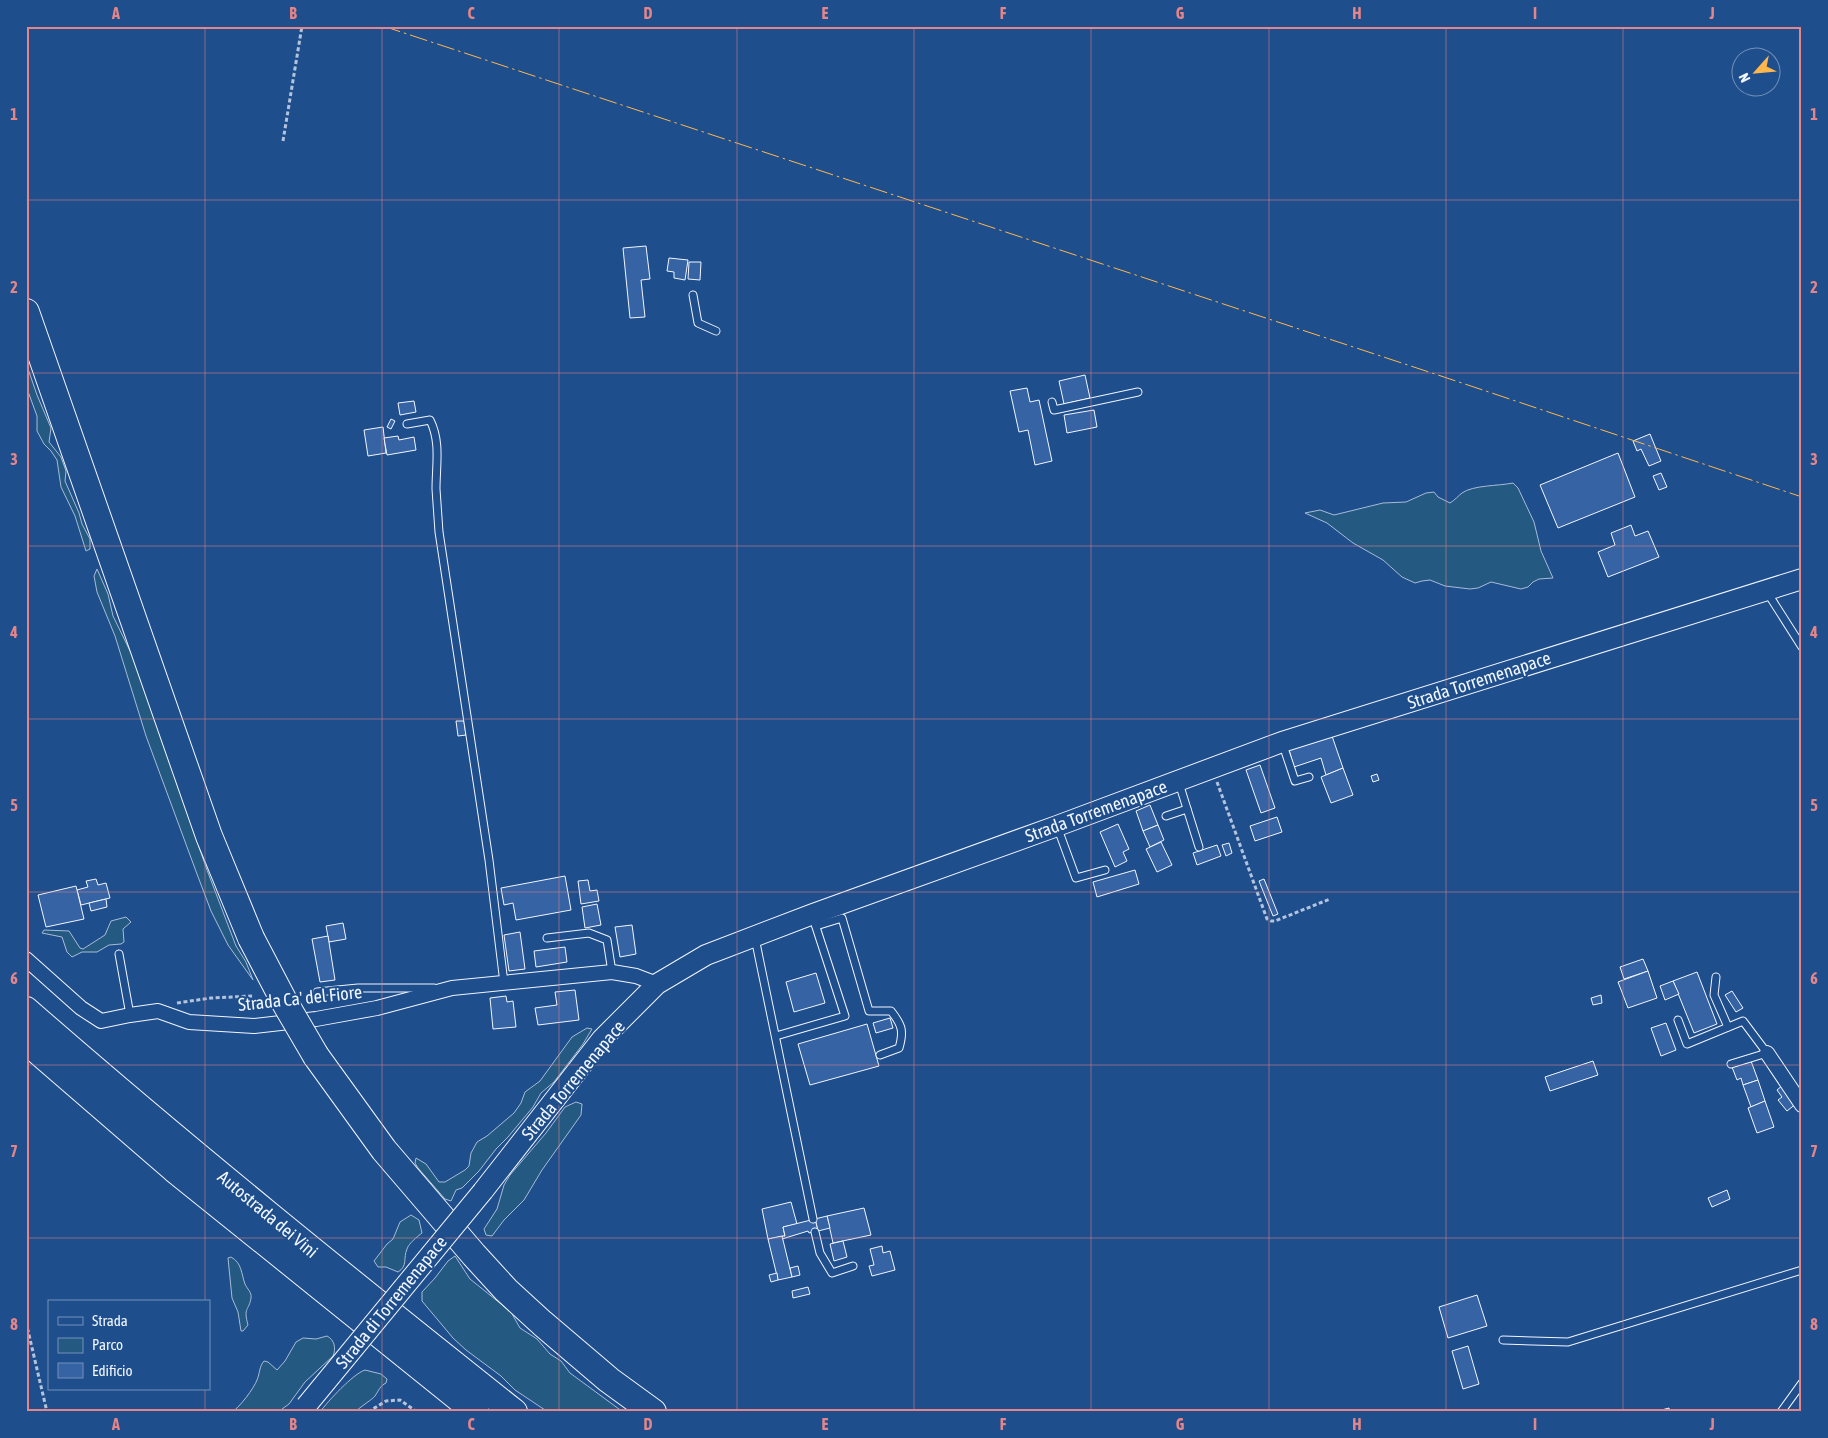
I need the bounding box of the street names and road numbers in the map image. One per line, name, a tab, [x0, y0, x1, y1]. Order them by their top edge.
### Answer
street label: Strada Torremenapace	[1405, 647, 1553, 713]
street label: Strada Torremenapace	[1022, 776, 1170, 846]
street label: Strada Ca' del Fiore	[237, 981, 363, 1015]
street label: Strada Torremenapace	[517, 1016, 629, 1144]
street label: Autostrada dei Vini	[214, 1166, 322, 1262]
street label: Strada di Torremenapace	[331, 1231, 451, 1373]

